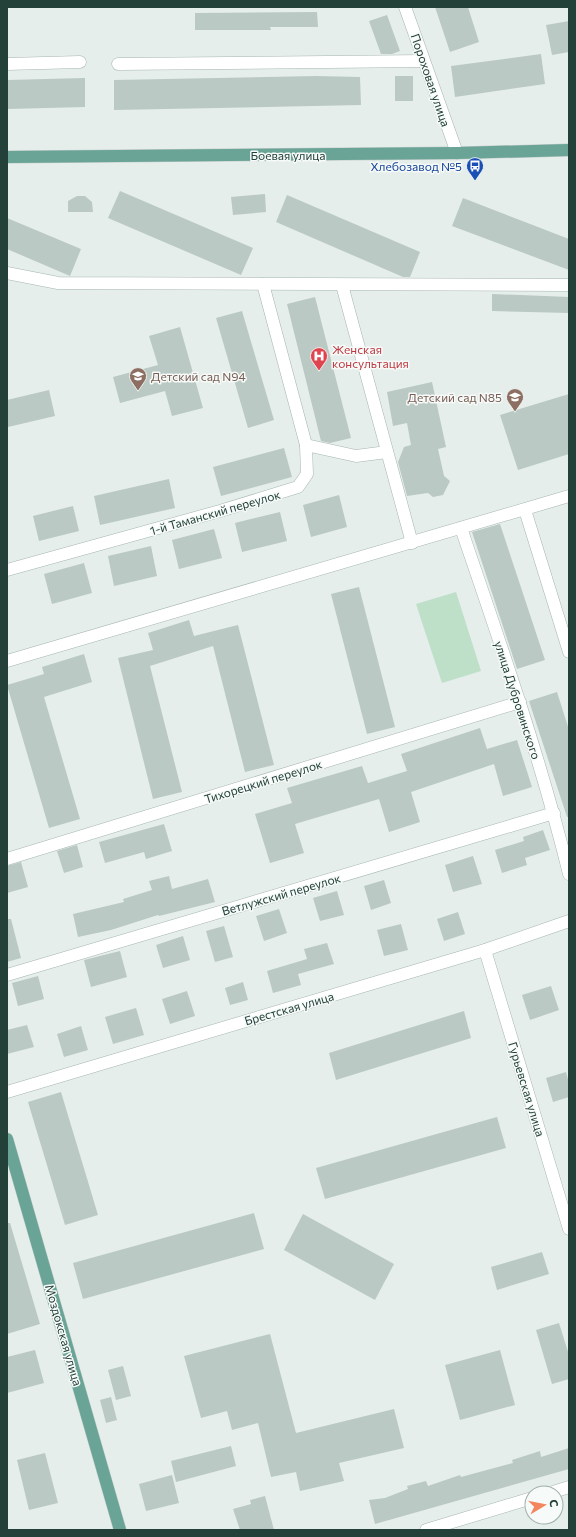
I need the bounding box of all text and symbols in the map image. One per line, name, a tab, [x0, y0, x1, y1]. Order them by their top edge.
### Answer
street label: Пороховая улица	[409, 32, 453, 128]
street label: Боевая улица	[250, 148, 326, 162]
bus stop icon: Хлебозавод №5	[465, 156, 485, 181]
place label: Хлебозавод №5	[370, 159, 462, 173]
place label: Женская консультация	[332, 342, 409, 370]
hospital icon: Женская консультация	[309, 346, 329, 371]
school or university icon: Детский сад N94	[128, 366, 148, 391]
place label: Детский сад N94	[151, 369, 246, 383]
school or university icon: Детский сад N85	[505, 387, 525, 412]
place label: Детский сад N85	[408, 390, 502, 404]
street label: 1-й Таманский переулок	[148, 487, 282, 537]
street label: улица Дубровинского	[492, 639, 544, 761]
street label: Тихорецкий переулок	[202, 756, 324, 806]
street label: Ветлужский переулок	[220, 870, 343, 918]
street label: Брестская улица	[243, 989, 335, 1027]
street label: Гурьевская улица	[506, 1040, 548, 1138]
street label: Моздокская улица	[43, 1283, 85, 1387]
north arrow	[524, 1485, 564, 1525]
text: С	[547, 1498, 561, 1508]

